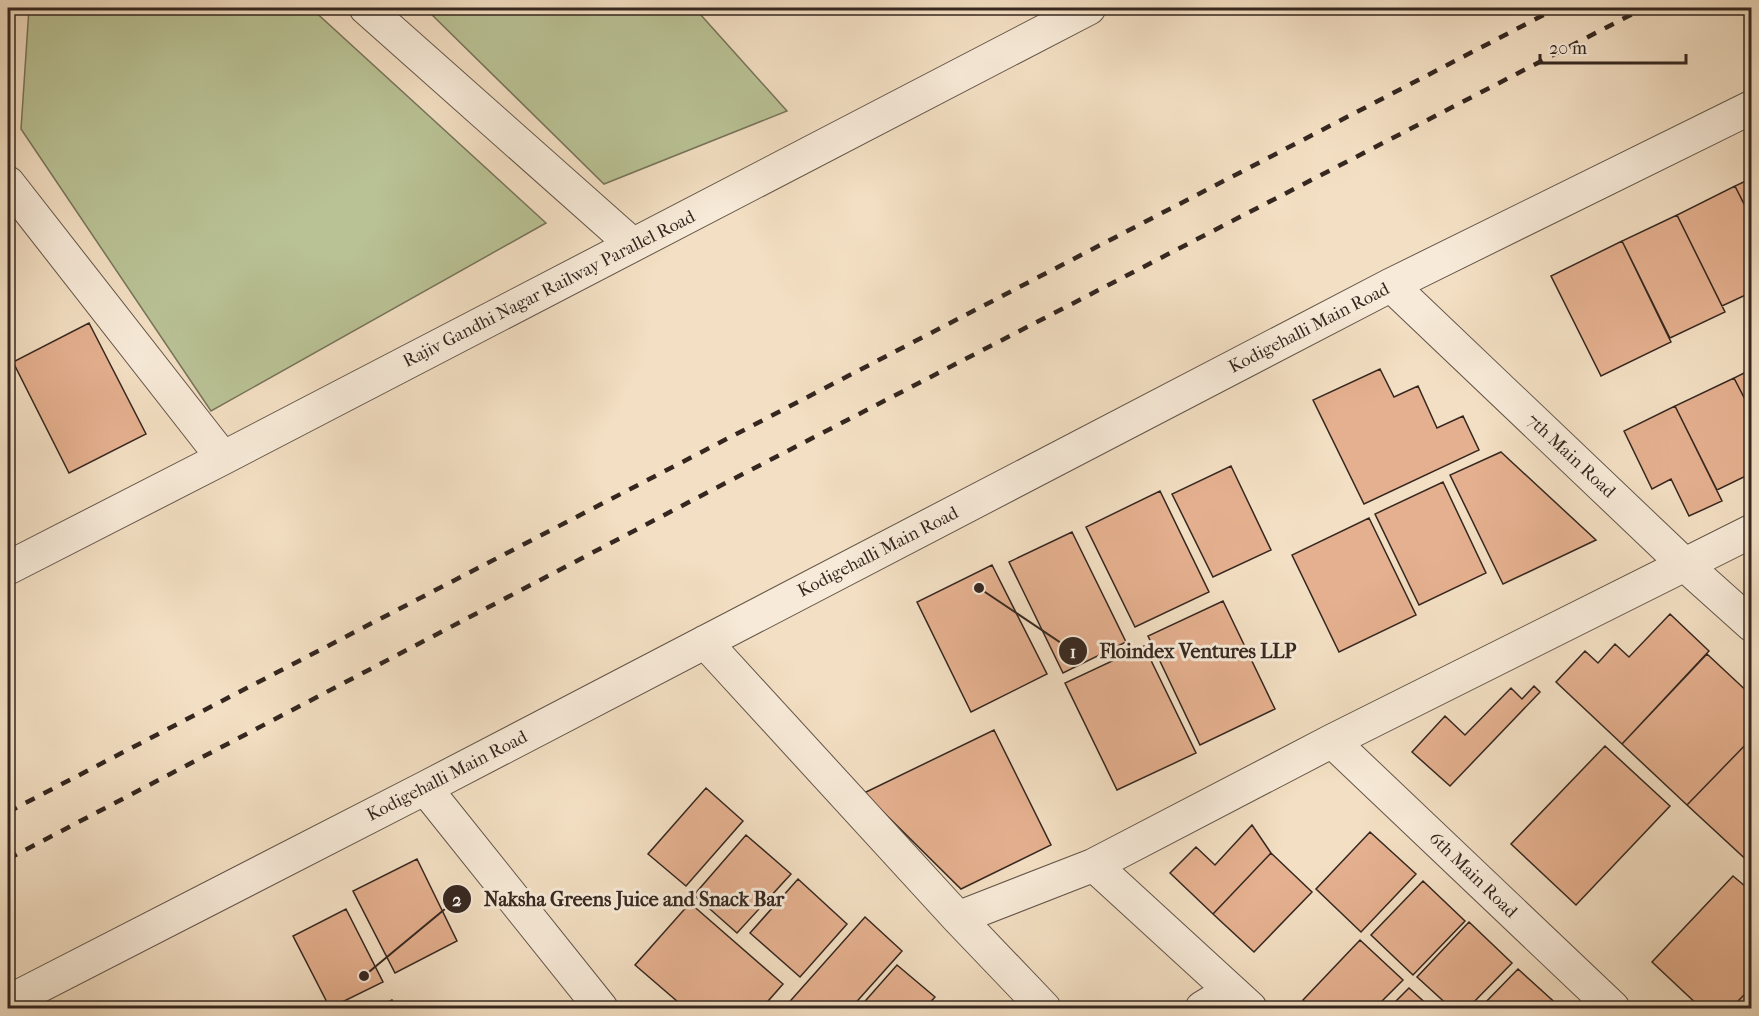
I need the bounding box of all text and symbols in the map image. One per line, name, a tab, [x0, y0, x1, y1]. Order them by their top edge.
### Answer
scale bar	[1540, 27, 1686, 65]
text: 20 m	[1549, 38, 1587, 59]
street label: Rajiv Gandhi Nagar Railway Parallel Road	[400, 206, 699, 372]
street label: Kodigehalli Main Road	[1225, 278, 1393, 378]
street label: 7th Main Road	[1522, 410, 1620, 503]
street label: Kodigehalli Main Road	[794, 502, 962, 602]
callout: Floindex Ventures LLP	[1058, 632, 1309, 670]
text: Floindex Ventures LLP	[1099, 640, 1296, 663]
text: 1	[1070, 642, 1076, 663]
street label: Kodigehalli Main Road	[363, 726, 531, 826]
street label: 6th Main Road	[1424, 828, 1522, 923]
callout: Naksha Greens Juice and Snack Bar	[442, 880, 796, 918]
text: Naksha Greens Juice and Snack Bar	[484, 888, 785, 911]
text: 2	[452, 890, 462, 911]

